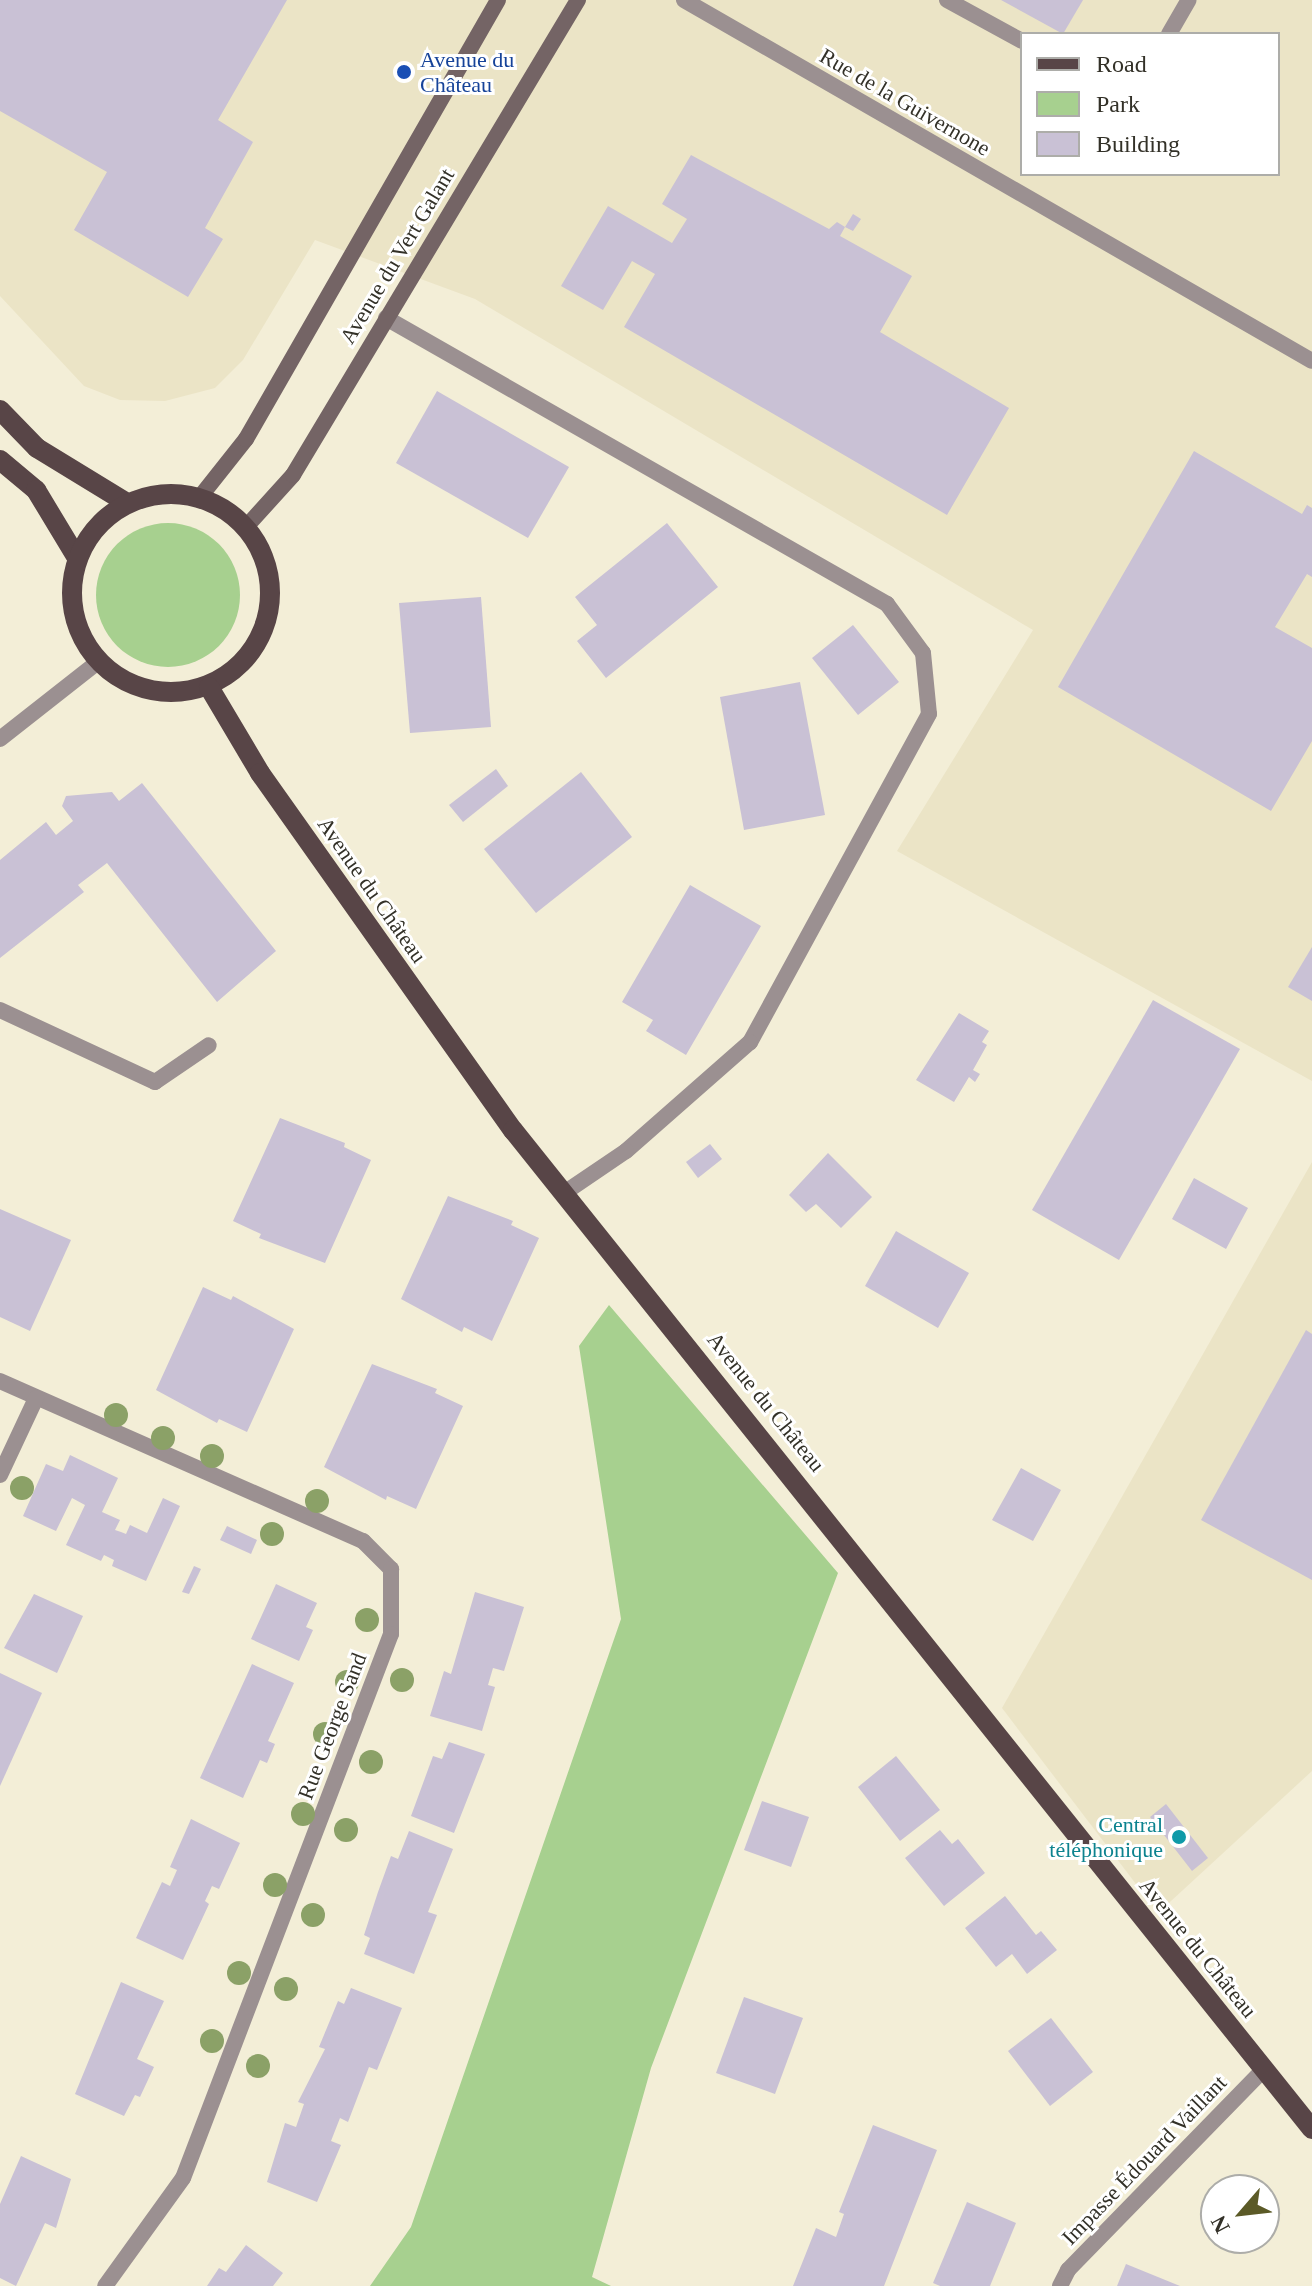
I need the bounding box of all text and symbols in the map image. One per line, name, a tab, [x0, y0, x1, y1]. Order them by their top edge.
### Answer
legend	[1020, 32, 1280, 176]
street label: Rue de la Guivernone	[815, 42, 995, 162]
place label: Avenue du Château	[420, 46, 514, 98]
text: Road	[1096, 51, 1147, 77]
marker: Avenue du Château	[395, 63, 413, 81]
text: Park	[1096, 91, 1140, 117]
text: Building	[1096, 131, 1180, 157]
street label: Avenue du Vert Galant	[334, 163, 460, 349]
street label: Avenue du Château	[312, 812, 432, 968]
street label: Avenue du Château	[702, 1327, 830, 1477]
street label: Rue George Sand	[292, 1649, 372, 1803]
place label: Central téléphonique	[1049, 1811, 1163, 1862]
marker: Central téléphonique	[1170, 1828, 1188, 1846]
street label: Avenue du Château	[1134, 1873, 1262, 2023]
street label: Impasse Édouard Vaillant	[1056, 2070, 1232, 2250]
north arrow	[1200, 2174, 1280, 2254]
text: N	[1205, 2212, 1235, 2237]

